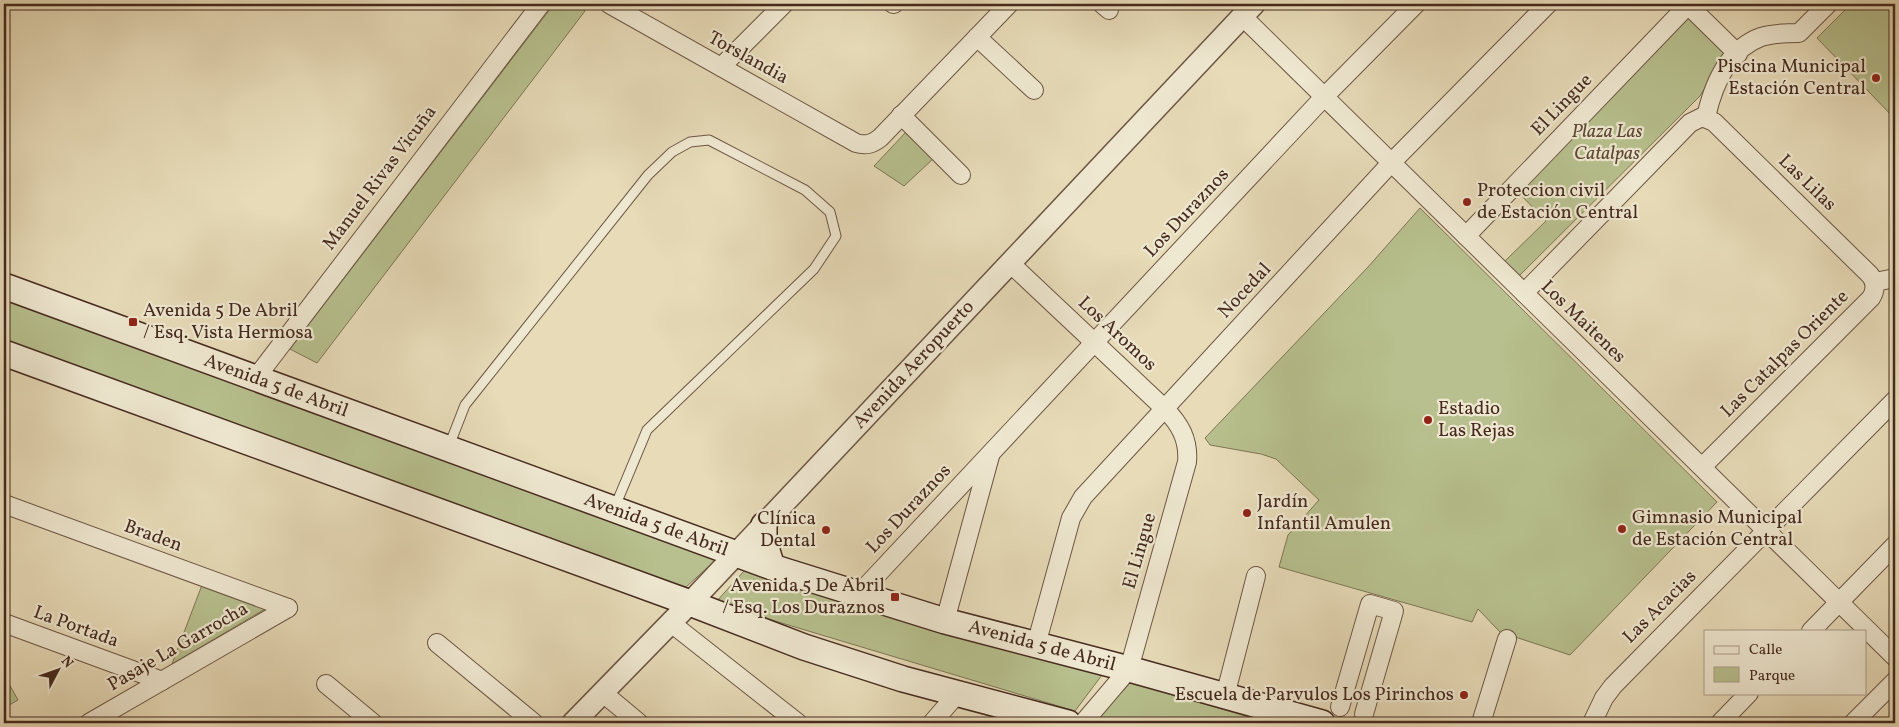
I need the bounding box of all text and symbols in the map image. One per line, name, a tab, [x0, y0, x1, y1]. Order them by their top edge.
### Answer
street label: Torslandia	[703, 25, 793, 91]
place label: Piscina Municipal Estación Central	[1717, 54, 1866, 102]
street label: El Lingue	[1526, 68, 1598, 142]
marker: Piscina Municipal Estación Central	[1870, 72, 1882, 84]
street label: Manuel Rivas Vicuña	[317, 100, 443, 256]
park label: Plaza Las Catalpas	[1572, 119, 1642, 167]
street label: Las Lilas	[1772, 149, 1842, 217]
street label: Los Duraznos	[1139, 163, 1235, 263]
place label: Proteccion civil de Estación Central	[1477, 178, 1639, 226]
marker: Proteccion civil de Estación Central	[1461, 196, 1473, 208]
street label: Nocedal	[1212, 257, 1278, 325]
street label: Los Maitenes	[1535, 275, 1631, 369]
street label: Las Catalpas Oriente	[1715, 284, 1855, 424]
street label: Los Aromos	[1072, 291, 1162, 377]
street label: Avenida Aeropuerto	[847, 295, 981, 435]
place label: Avenida 5 De Abril / Esq. Vista Hermosa	[143, 298, 313, 346]
marker: Avenida 5 De Abril / Esq. Vista Hermosa	[127, 316, 139, 328]
street label: Avenida 5 de Abril	[200, 348, 352, 424]
place label: Estadio Las Rejas	[1438, 396, 1515, 444]
marker: Estadio Las Rejas	[1422, 414, 1434, 426]
street label: Los Duraznos	[861, 459, 957, 559]
street label: Avenida 5 de Abril	[580, 487, 732, 563]
place label: Jardín Infantil Amulen	[1257, 489, 1391, 537]
place label: Gimnasio Municipal de Estación Central	[1632, 505, 1803, 553]
place label: Clínica Dental	[757, 506, 816, 554]
marker: Jardín Infantil Amulen	[1241, 507, 1253, 519]
street label: El Lingue	[1117, 510, 1163, 592]
street label: Braden	[120, 513, 186, 559]
marker: Gimnasio Municipal de Estación Central	[1616, 523, 1628, 535]
marker: Clínica Dental	[820, 524, 832, 536]
street label: Las Acacias	[1617, 564, 1703, 650]
place label: Avenida 5 De Abril / Esq. Los Duraznos	[722, 573, 885, 621]
marker: Avenida 5 De Abril / Esq. Los Duraznos	[889, 591, 901, 603]
street label: Pasaje La Garrocha	[103, 596, 253, 698]
street label: La Portada	[30, 600, 122, 654]
street label: Avenida 5 de Abril	[965, 614, 1119, 678]
legend	[1704, 630, 1866, 694]
text: Calle	[1749, 640, 1782, 661]
north arrow	[32, 644, 82, 694]
text: N	[56, 652, 77, 673]
text: Parque	[1749, 666, 1795, 687]
place label: Escuela de Parvulos Los Pirinchos	[1175, 682, 1454, 708]
marker: Escuela de Parvulos Los Pirinchos	[1458, 689, 1470, 701]

